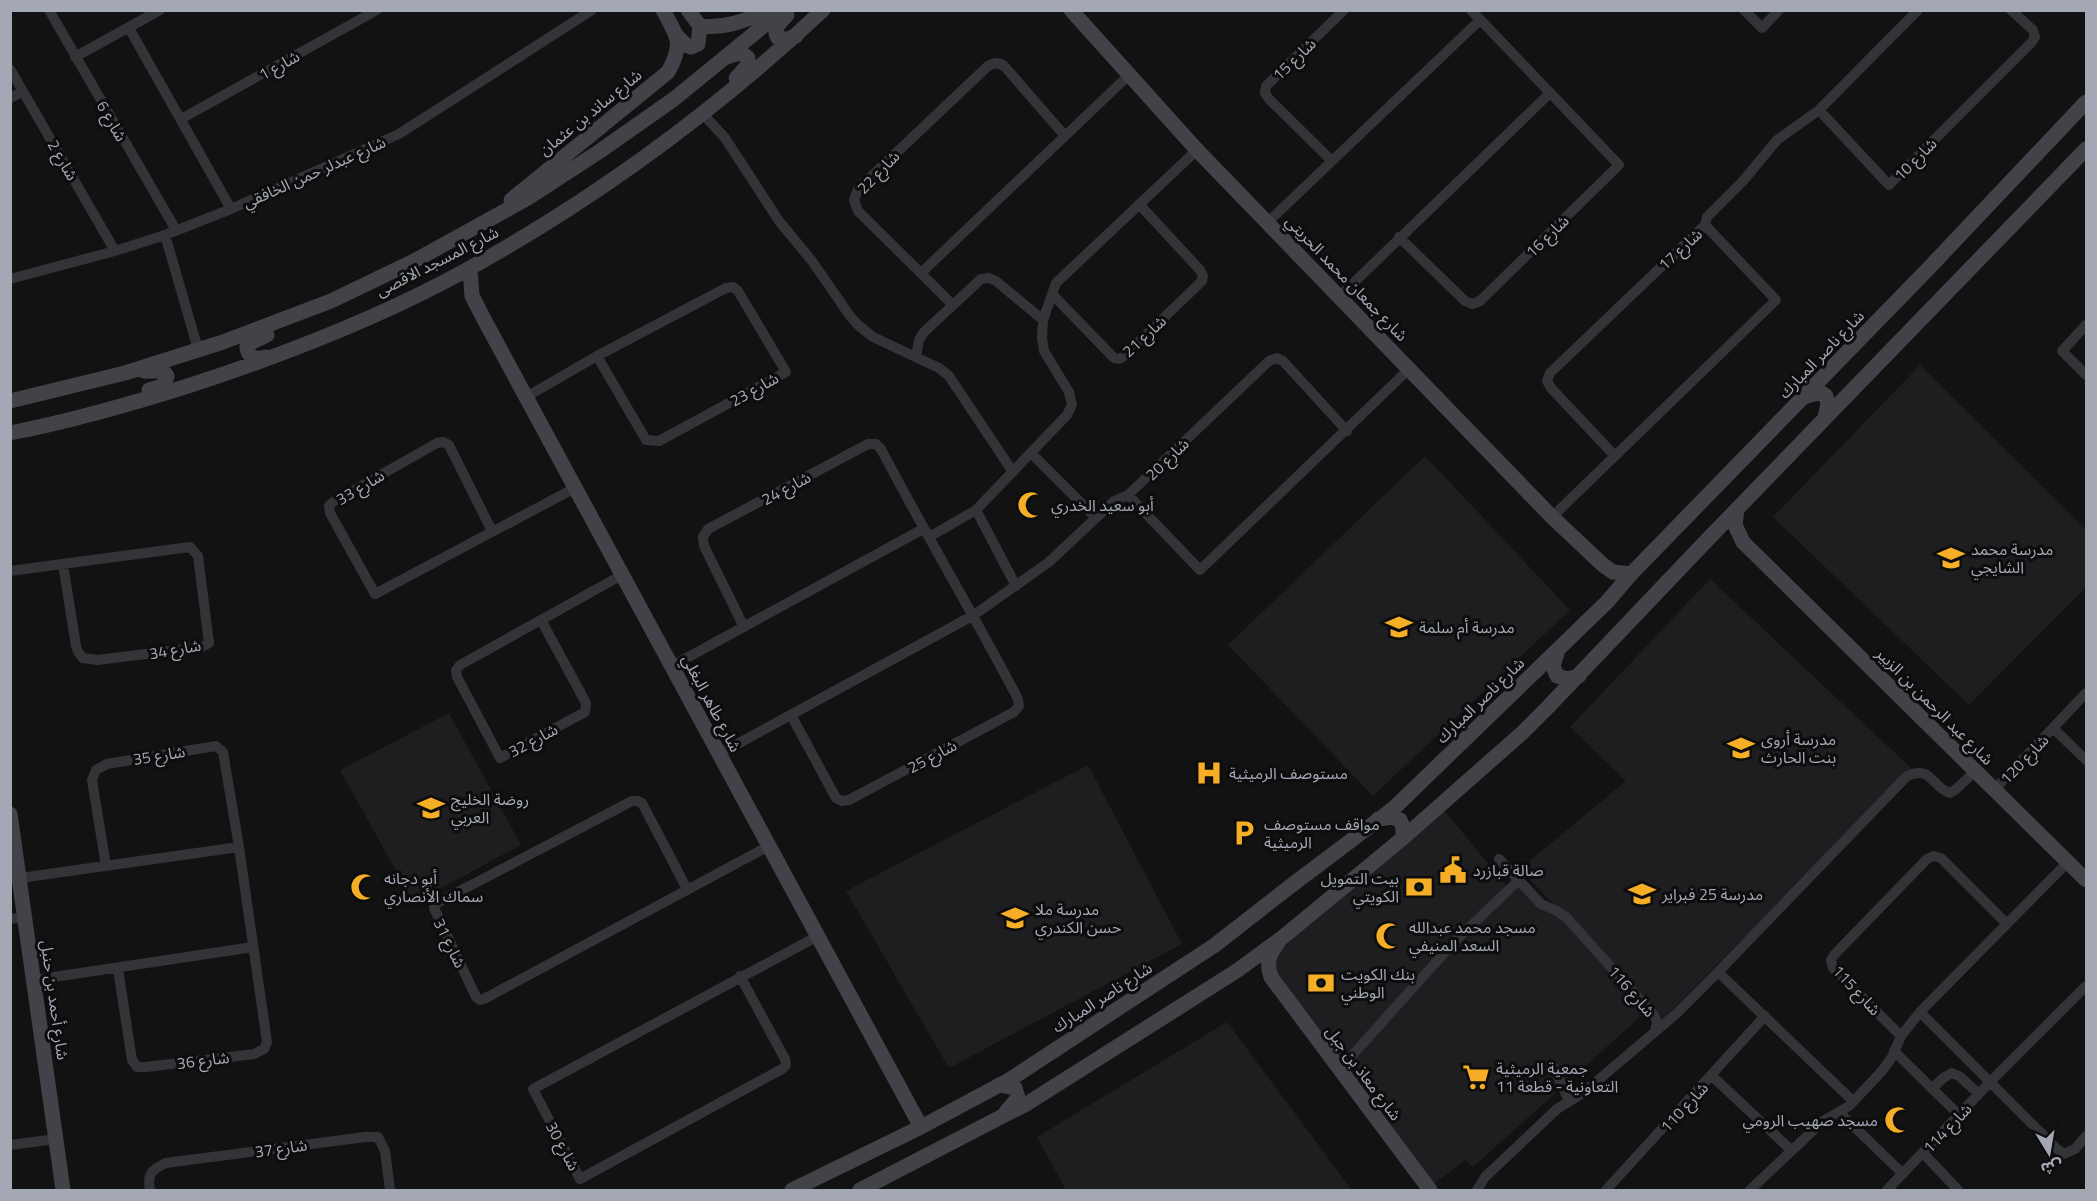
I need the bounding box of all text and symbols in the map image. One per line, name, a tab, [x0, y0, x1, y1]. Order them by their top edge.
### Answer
street label: شارع 15	[1267, 32, 1322, 87]
street label: شارع 1	[254, 44, 304, 87]
street label: شارع ساند بن عثمان	[533, 63, 647, 162]
street label: شارع 6	[90, 96, 133, 146]
street label: شارع عبدلر حمن الخافقي	[239, 130, 390, 215]
street label: شارع 10	[1888, 132, 1943, 187]
street label: شارع 2	[41, 135, 84, 185]
street label: شارع 22	[851, 145, 906, 200]
street label: شارع 16	[1520, 209, 1575, 264]
street label: شارع جمعان محمد الحريتي	[1280, 210, 1414, 347]
street label: شارع المسجد الاقصى	[371, 220, 503, 303]
street label: شارع 17	[1653, 222, 1708, 276]
street label: شارع ناصر المبارك	[1772, 304, 1870, 404]
street label: شارع 21	[1117, 309, 1172, 363]
street label: شارع 23	[725, 366, 783, 413]
street label: شارع 20	[1140, 432, 1195, 487]
street label: شارع 33	[331, 463, 389, 512]
street label: شارع 24	[757, 465, 815, 512]
mosque icon: أبو سعيد الخدري	[1016, 490, 1046, 520]
place label: أبو سعيد الخدري	[1051, 493, 1154, 518]
place label: مدرسة محمد الشايجي	[1971, 537, 2054, 580]
school or university icon: مدرسة محمد الشايجي	[1936, 543, 1966, 573]
school or university icon: مدرسة أم سلمة	[1384, 612, 1414, 642]
place label: مدرسة أم سلمة	[1419, 615, 1515, 640]
street label: شارع 34	[147, 633, 203, 666]
street label: شارع عبد الرحمن بن الزبير	[1869, 641, 1999, 771]
street label: شارع طاهر البغلي	[675, 650, 748, 757]
street label: شارع ناصر المبارك	[1430, 651, 1530, 749]
street label: شارع 32	[504, 717, 562, 764]
place label: مدرسة أروى بنت الحارث	[1761, 727, 1836, 769]
street label: شارع 120	[1994, 729, 2055, 790]
street label: شارع 25	[903, 733, 961, 780]
school or university icon: مدرسة أروى بنت الحارث	[1726, 733, 1756, 763]
street label: شارع 35	[131, 739, 187, 772]
hospital icon: مستوصف الرميثية	[1194, 758, 1224, 788]
place label: مستوصف الرميثية	[1229, 761, 1348, 785]
place label: روضة الخليج العربي	[451, 787, 529, 830]
school or university icon: روضة الخليج العربي	[416, 793, 446, 823]
place label: مواقف مستوصف الرميثية	[1264, 812, 1380, 854]
parking icon: مواقف مستوصف الرميثية	[1229, 818, 1259, 848]
public building icon: صالة قبازرد	[1438, 855, 1468, 885]
place label: صالة قبازرد	[1473, 858, 1544, 882]
place label: أبو دجانه سماك الأنصاري	[384, 866, 483, 909]
place label: بيت التمويل الكويتي	[1321, 866, 1399, 909]
mosque icon: أبو دجانه سماك الأنصاري	[349, 872, 379, 902]
bank icon: بيت التمويل الكويتي	[1404, 872, 1434, 902]
school or university icon: مدرسة 25 فبراير	[1627, 879, 1657, 909]
place label: مدرسة 25 فبراير	[1661, 882, 1763, 906]
place label: مدرسة ملا حسن الكندري	[1035, 897, 1121, 940]
school or university icon: مدرسة ملا حسن الكندري	[1000, 903, 1030, 933]
street label: شارع 31	[427, 914, 472, 972]
place label: مسجد محمد عبدالله السعد المنيفي	[1409, 915, 1536, 958]
mosque icon: مسجد محمد عبدالله السعد المنيفي	[1374, 921, 1404, 951]
street label: شارع أحمد بن حنبل	[34, 939, 75, 1062]
street label: شارع ناصر المبارك	[1047, 956, 1157, 1039]
street label: شارع 115	[1826, 959, 1887, 1021]
street label: شارع 116	[1602, 960, 1661, 1023]
place label: بنك الكويت الوطني	[1341, 962, 1415, 1005]
bank icon: بنك الكويت الوطني	[1306, 968, 1336, 998]
street label: شارع معاذ بن جبل	[1320, 1021, 1408, 1126]
street label: شارع 36	[175, 1045, 231, 1076]
place label: جمعية الرميثية التعاونية - قطعة 11	[1496, 1056, 1618, 1098]
supermarket icon: جمعية الرميثية التعاونية - قطعة 11	[1461, 1062, 1491, 1092]
street label: شارع 110	[1654, 1076, 1715, 1138]
street label: شارع 114	[1917, 1098, 1978, 1159]
mosque icon: مسجد صهيب الرومي	[1883, 1105, 1913, 1135]
place label: مسجد صهيب الرومي	[1743, 1108, 1878, 1133]
street label: شارع 30	[539, 1117, 586, 1175]
north arrow	[2019, 1123, 2079, 1183]
street label: شارع 37	[253, 1132, 309, 1165]
text: ش	[2039, 1154, 2065, 1182]

